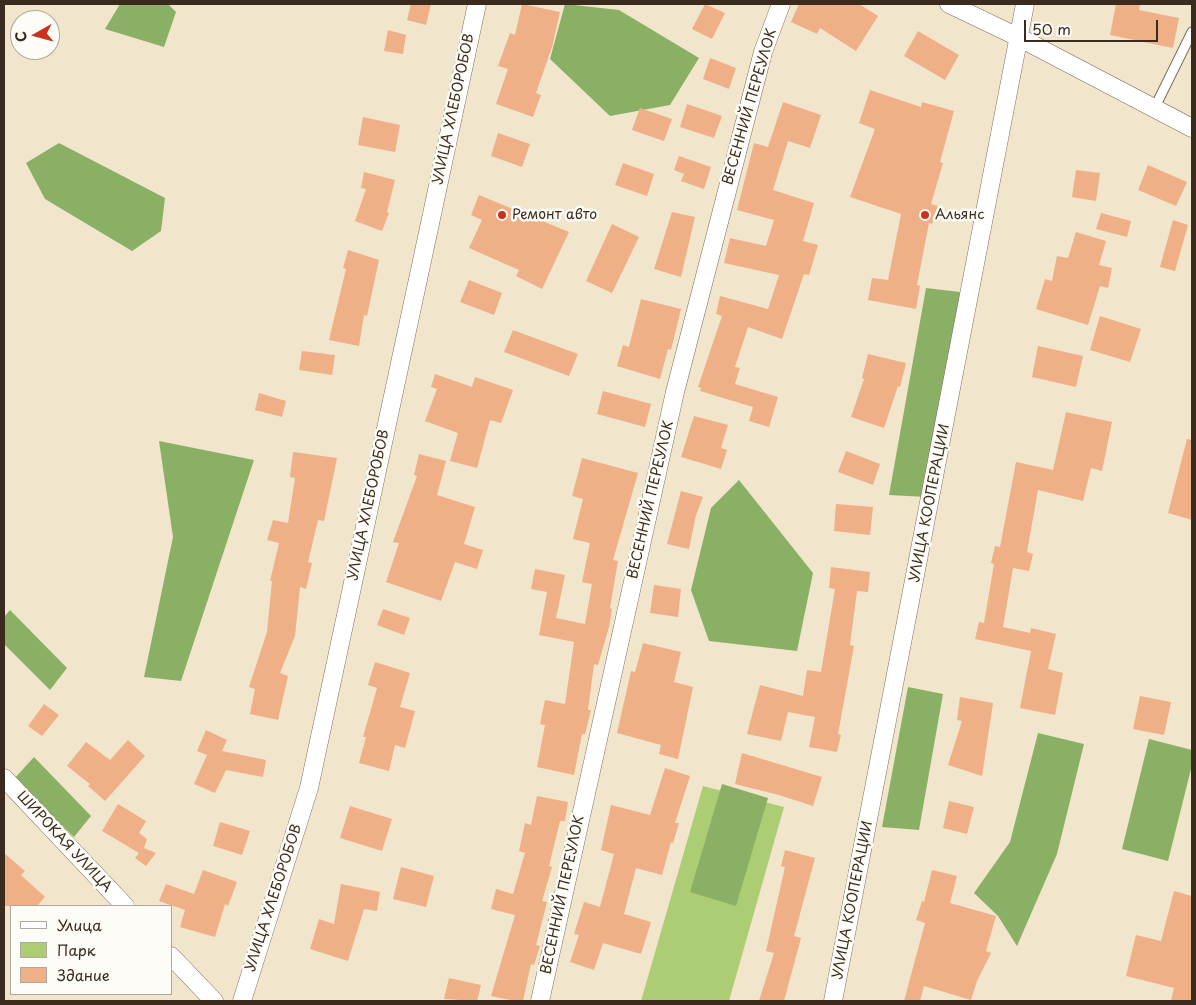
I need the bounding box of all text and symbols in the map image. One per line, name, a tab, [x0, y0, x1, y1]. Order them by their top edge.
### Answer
north arrow	[10, 10, 60, 60]
scale bar	[1026, 10, 1160, 42]
text: 50 m	[1032, 17, 1071, 40]
street label: ВЕСЕННИЙ ПЕРЕУЛОК	[720, 27, 780, 187]
text: С	[10, 30, 32, 43]
street label: УЛИЦА ХЛЕБОРОБОВ	[430, 32, 478, 186]
place label: Ремонт авто	[512, 207, 597, 223]
place label: Альянс	[935, 207, 984, 223]
marker: Ремонт авто	[496, 209, 508, 221]
marker: Альянс	[919, 209, 931, 221]
street label: ВЕСЕННИЙ ПЕРЕУЛОК	[625, 419, 677, 581]
street label: УЛИЦА КООПЕРАЦИИ	[906, 422, 954, 584]
street label: УЛИЦА ХЛЕБОРОБОВ	[345, 428, 393, 582]
street label: ШИРОКАЯ УЛИЦА	[13, 788, 115, 896]
street label: ВЕСЕННИЙ ПЕРЕУЛОК	[538, 814, 588, 976]
street label: УЛИЦА КООПЕРАЦИИ	[829, 819, 877, 981]
street label: УЛИЦА ХЛЕБОРОБОВ	[242, 822, 306, 974]
legend	[10, 905, 172, 995]
text: Улица	[57, 913, 102, 936]
text: Парк	[57, 938, 96, 961]
text: Здание	[57, 963, 110, 986]

